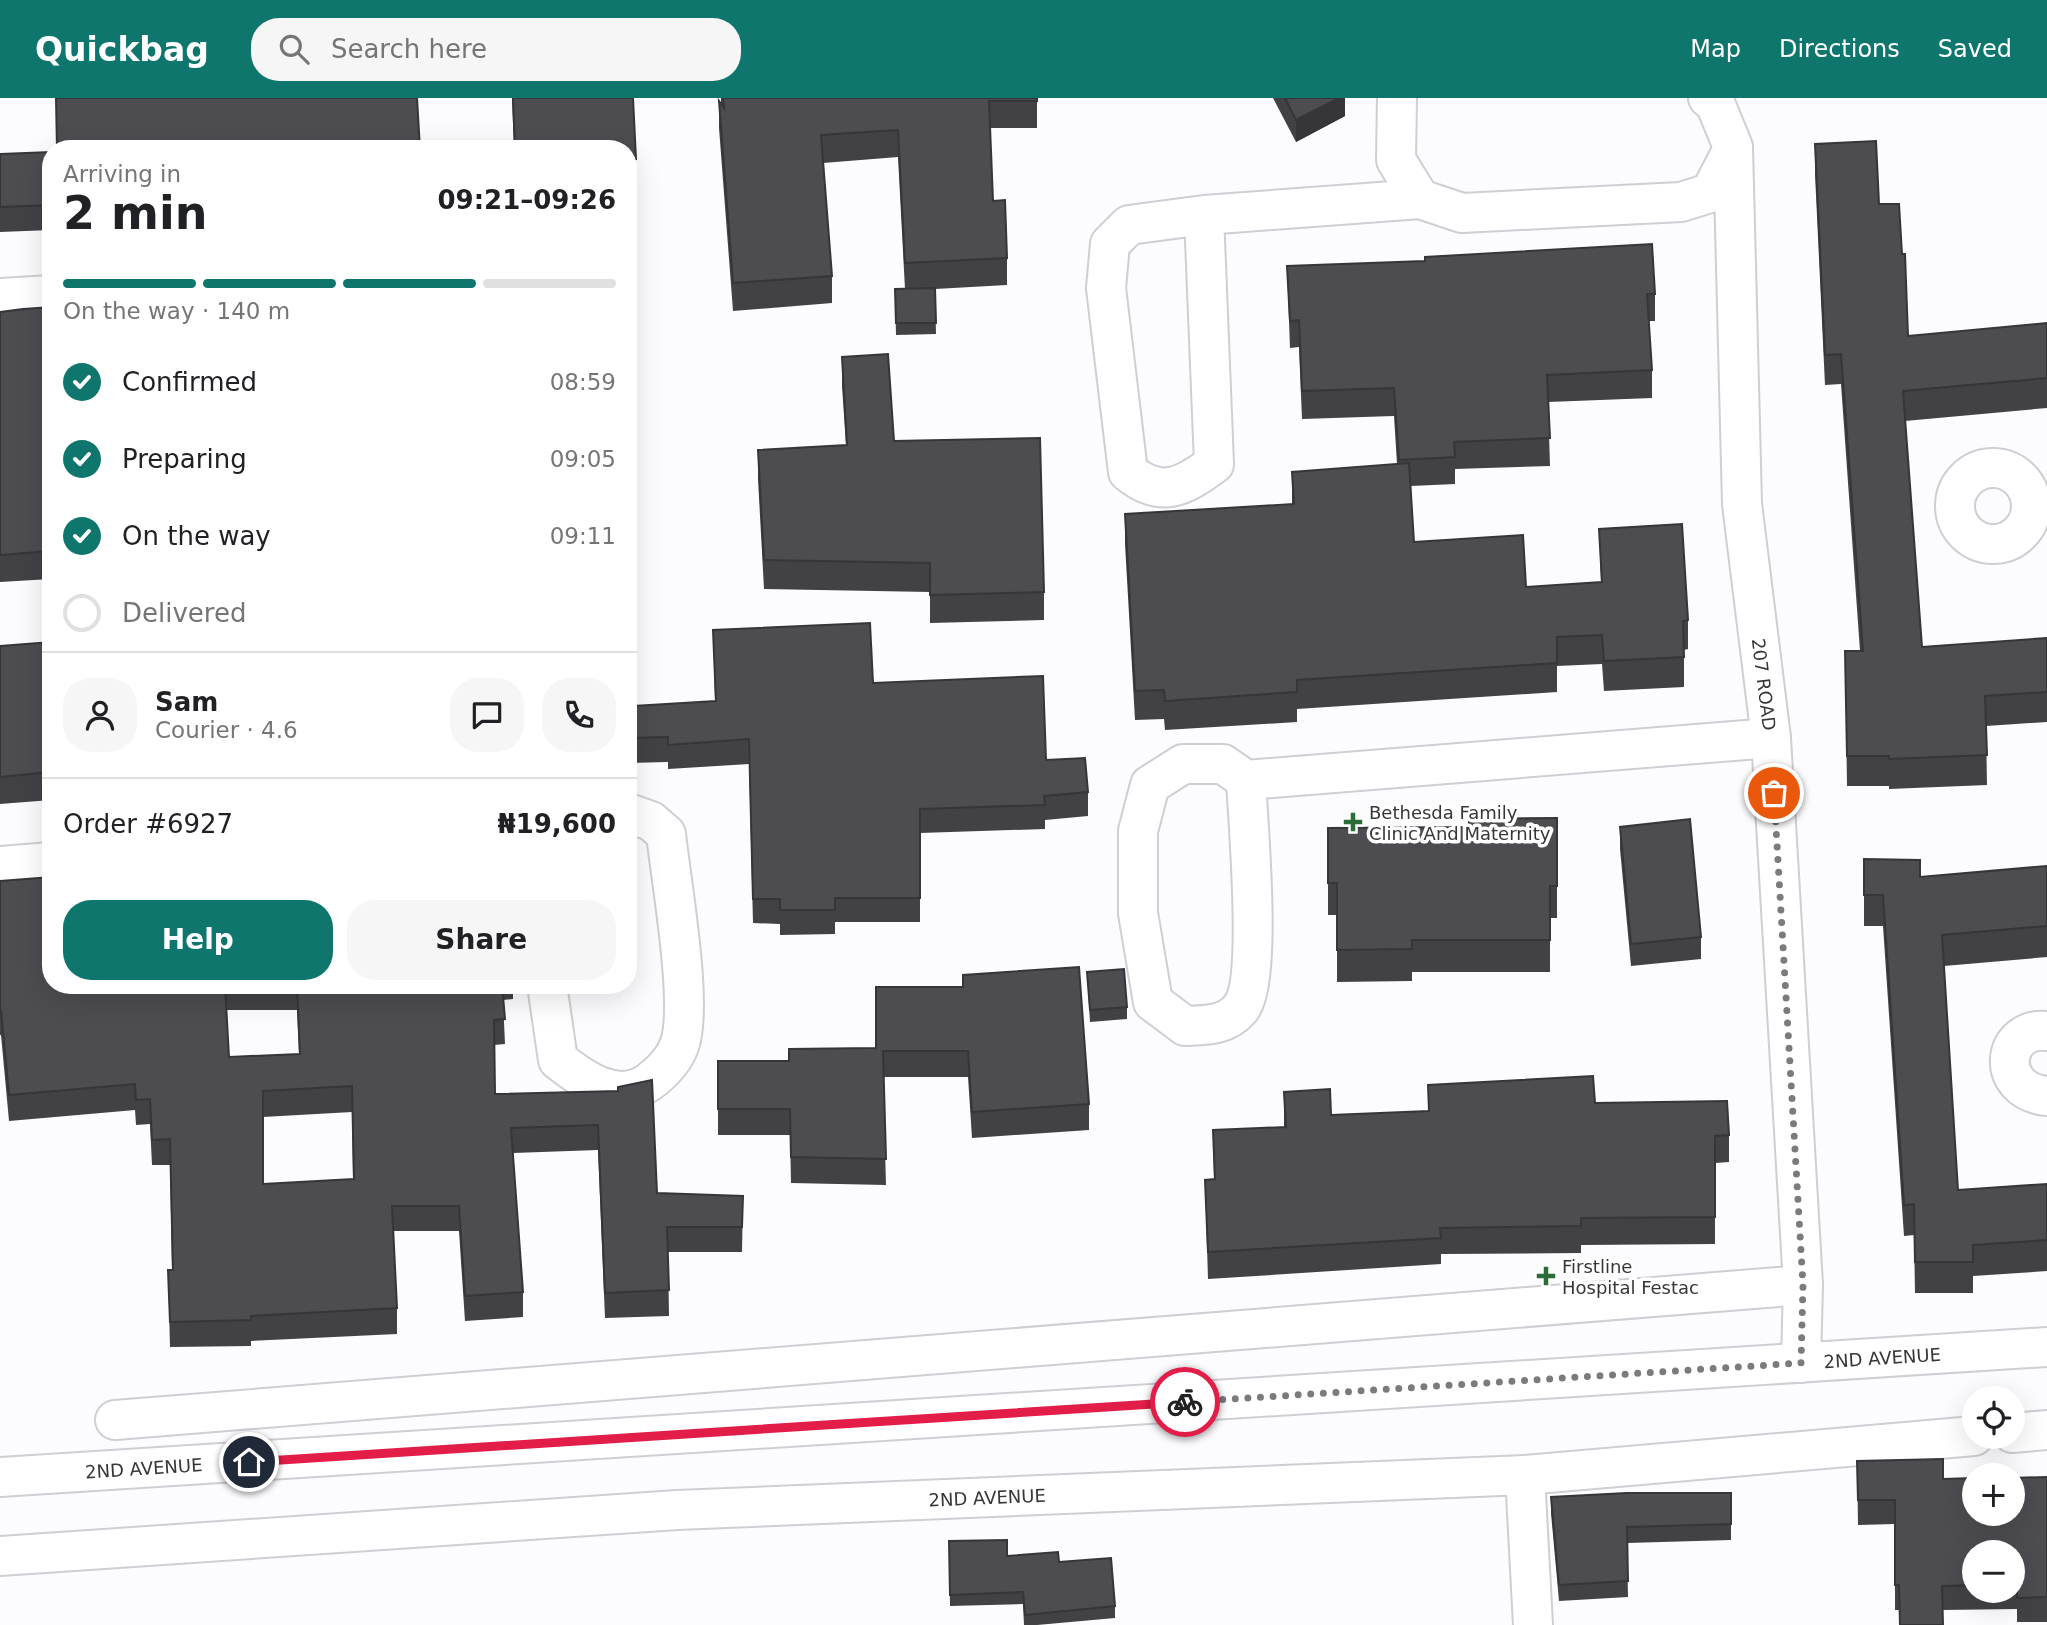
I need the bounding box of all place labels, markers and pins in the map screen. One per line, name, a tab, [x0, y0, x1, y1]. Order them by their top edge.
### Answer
pin	[1744, 763, 1804, 823]
place label: Bethesda Family Clinic And Maternity	[1369, 802, 1551, 844]
marker: Bethesda Family Clinic And Maternity	[1343, 812, 1363, 832]
place label: Firstline Hospital Festac	[1562, 1256, 1699, 1298]
marker: Firstline Hospital Festac	[1536, 1266, 1556, 1286]
pin	[219, 1432, 279, 1492]

